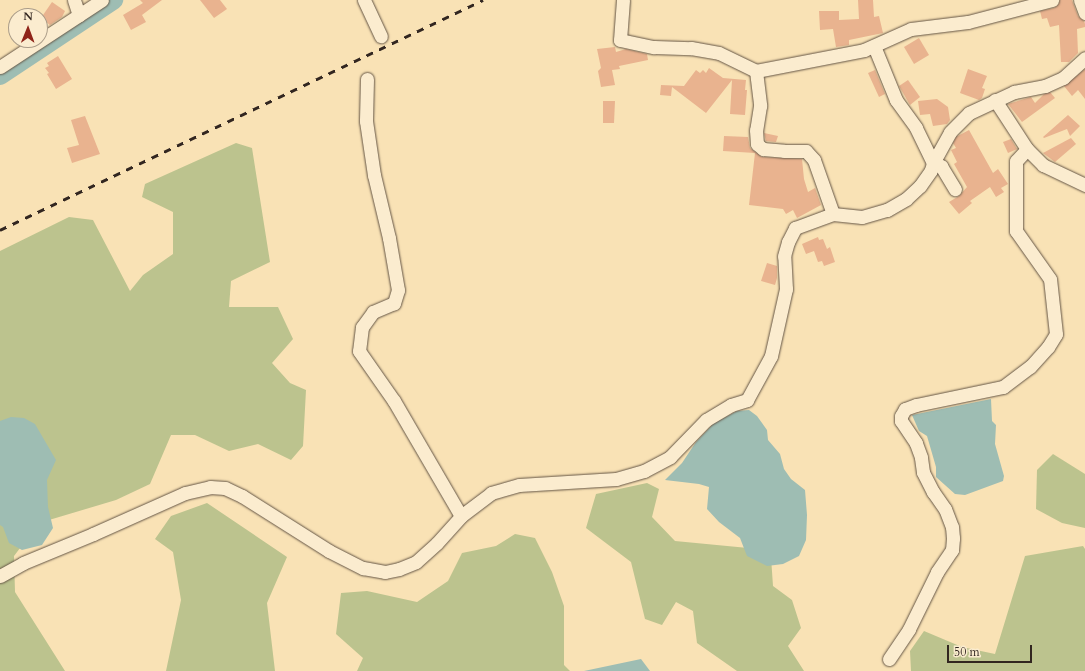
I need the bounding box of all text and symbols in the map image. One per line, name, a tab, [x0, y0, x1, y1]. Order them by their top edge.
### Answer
north arrow	[8, 8, 48, 48]
text: N	[23, 9, 33, 24]
scale bar	[949, 637, 1034, 663]
text: 50 m	[954, 644, 980, 660]

